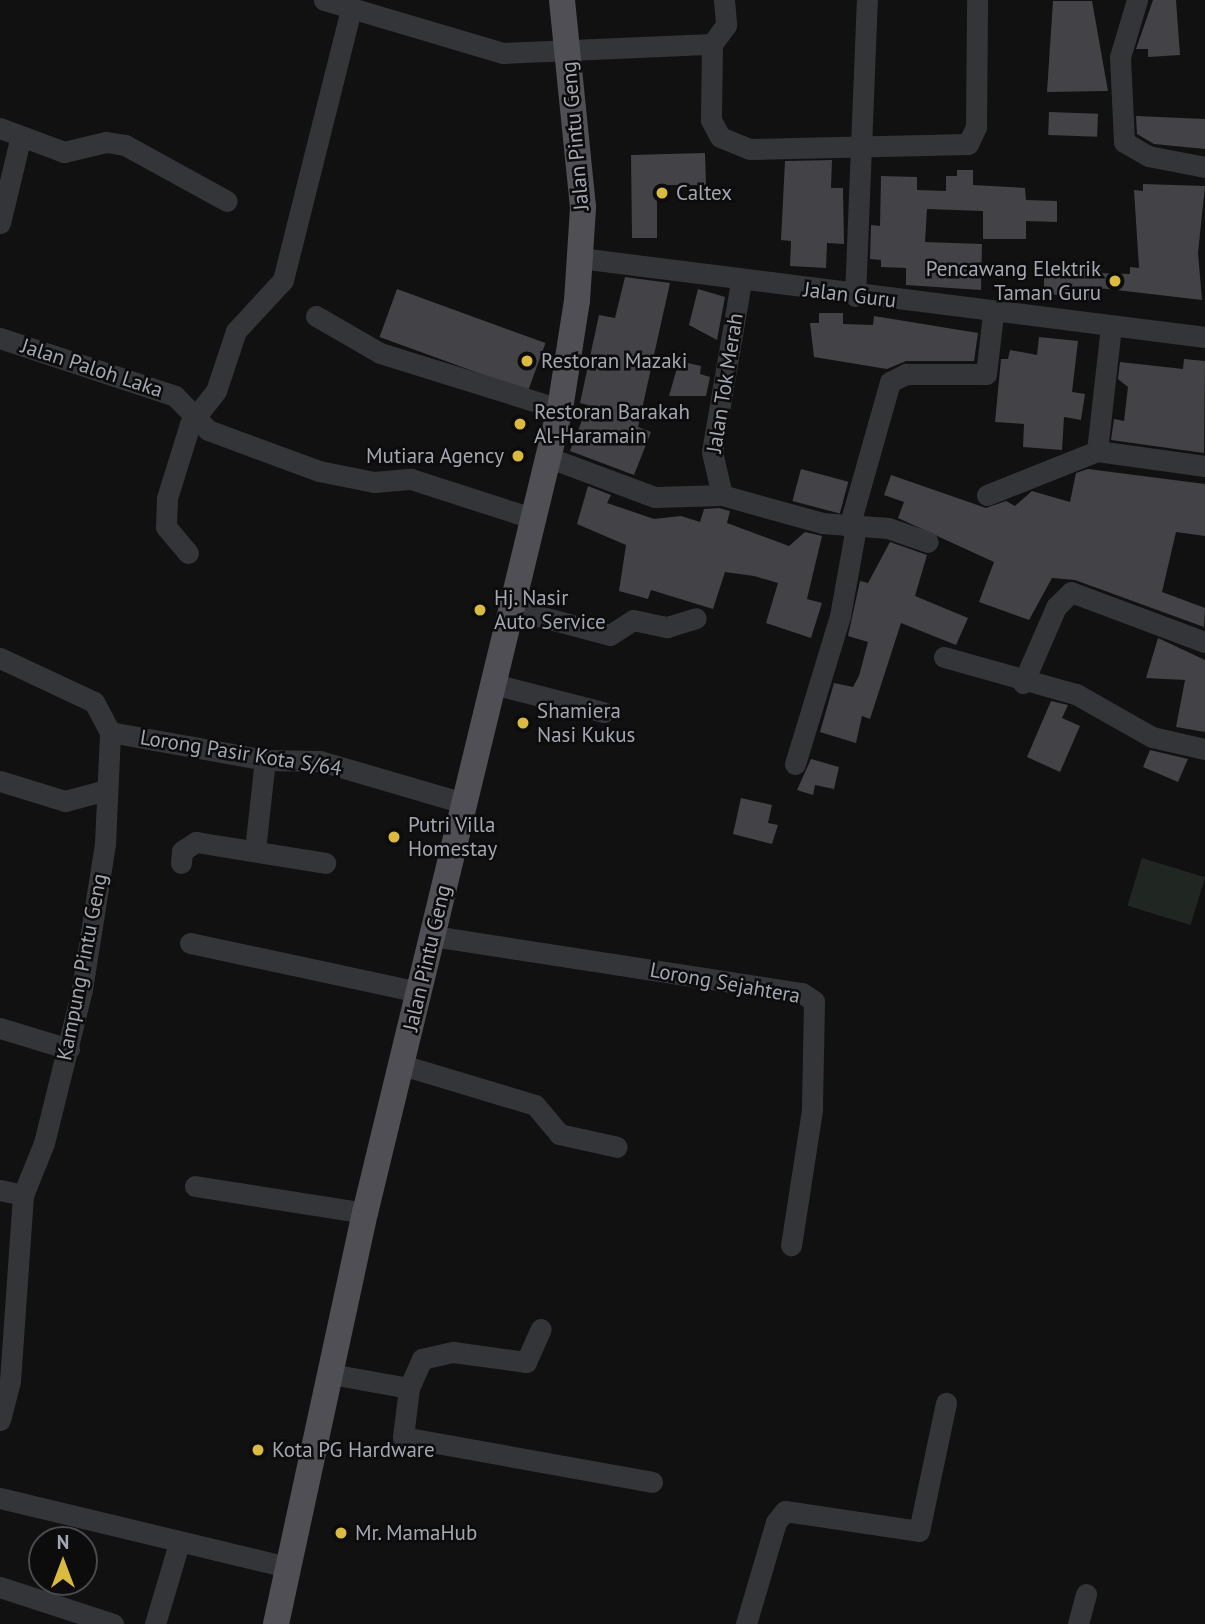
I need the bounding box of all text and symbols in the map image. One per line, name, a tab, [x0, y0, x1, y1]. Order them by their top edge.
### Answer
street label: Jalan Pintu Geng	[556, 61, 594, 211]
place label: Caltex	[676, 180, 732, 206]
marker: Caltex	[654, 185, 670, 201]
place label: Pencawang Elektrik Taman Guru	[926, 256, 1101, 306]
marker: Pencawang Elektrik Taman Guru	[1107, 273, 1123, 289]
street label: Jalan Guru	[802, 277, 898, 313]
street label: Jalan Tok Merah	[701, 311, 749, 455]
street label: Jalan Paloh Laka	[18, 333, 166, 403]
place label: Restoran Mazaki	[541, 348, 687, 374]
marker: Restoran Mazaki	[519, 353, 535, 369]
place label: Restoran Barakah Al-Haramain	[534, 399, 690, 449]
marker: Restoran Barakah Al-Haramain	[512, 416, 528, 432]
place label: Mutiara Agency	[365, 443, 504, 469]
marker: Mutiara Agency	[510, 448, 526, 464]
place label: Hj. Nasir Auto Service	[494, 585, 606, 635]
marker: Hj. Nasir Auto Service	[472, 602, 488, 618]
place label: Shamiera Nasi Kukus	[537, 698, 635, 748]
marker: Shamiera Nasi Kukus	[515, 715, 531, 731]
street label: Lorong Pasir Kota S/64	[138, 725, 344, 781]
place label: Putri Villa Homestay	[408, 812, 497, 862]
marker: Putri Villa Homestay	[386, 829, 402, 845]
street label: Kampung Pintu Geng	[52, 871, 112, 1063]
street label: Jalan Pintu Geng	[398, 882, 456, 1034]
street label: Lorong Sejahtera	[648, 957, 802, 1009]
place label: Kota PG Hardware	[272, 1437, 435, 1463]
marker: Kota PG Hardware	[250, 1442, 266, 1458]
place label: Mr. MamaHub	[355, 1520, 479, 1546]
marker: Mr. MamaHub	[333, 1525, 349, 1541]
north arrow	[28, 1526, 98, 1596]
text: N	[57, 1530, 69, 1554]

